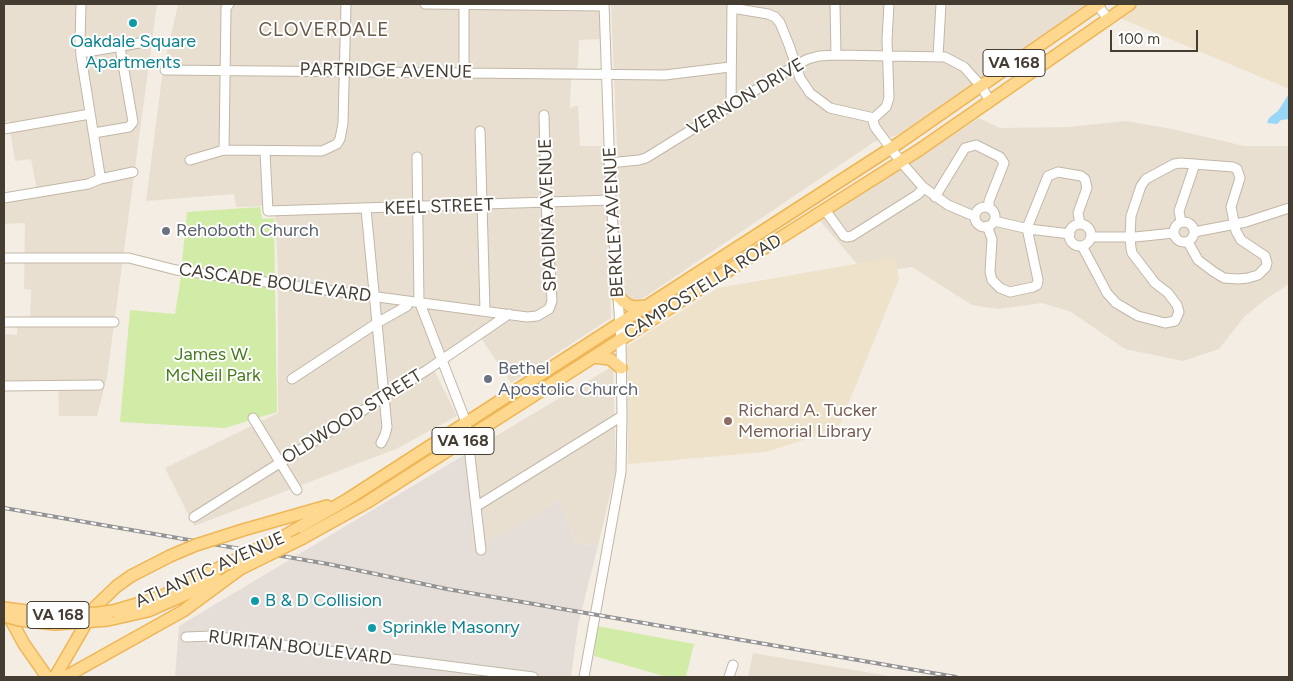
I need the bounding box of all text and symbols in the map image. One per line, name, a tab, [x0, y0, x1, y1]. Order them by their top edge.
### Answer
marker: Oakdale Square Apartments	[127, 17, 139, 29]
district label: CLOVERDALE	[257, 19, 391, 41]
scale bar	[1113, 20, 1200, 52]
text: 100 m	[1118, 30, 1160, 48]
place label: Oakdale Square Apartments	[70, 31, 196, 74]
road number: VA 168	[983, 49, 1045, 76]
street label: VERNON DRIVE	[684, 54, 808, 140]
street label: PARTRIDGE AVENUE	[299, 59, 473, 83]
street label: SPADINA AVENUE	[535, 138, 561, 292]
street label: BERKLEY AVENUE	[599, 146, 629, 298]
street label: KEEL STREET	[384, 194, 494, 220]
place label: Rehoboth Church	[176, 220, 319, 242]
marker: Rehoboth Church	[160, 225, 172, 237]
street label: CAMPOSTELLA ROAD	[620, 230, 786, 344]
street label: CASCADE BOULEVARD	[177, 259, 373, 307]
park label: James W. McNeil Park	[165, 344, 261, 386]
place label: Bethel Apostolic Church	[498, 358, 638, 400]
street label: OLDWOOD STREET	[278, 365, 426, 469]
marker: Bethel Apostolic Church	[482, 373, 494, 385]
place label: Richard A. Tucker Memorial Library	[738, 400, 877, 442]
marker: Richard A. Tucker Memorial Library	[722, 415, 734, 427]
road number: VA 168	[432, 428, 494, 454]
street label: ATLANTIC AVENUE	[132, 527, 288, 613]
place label: B & D Collision	[265, 590, 382, 612]
marker: B & D Collision	[249, 595, 261, 607]
road number: VA 168	[27, 602, 89, 628]
place label: Sprinkle Masonry	[382, 617, 520, 639]
marker: Sprinkle Masonry	[366, 622, 378, 634]
street label: RURITAN BOULEVARD	[207, 626, 393, 670]

